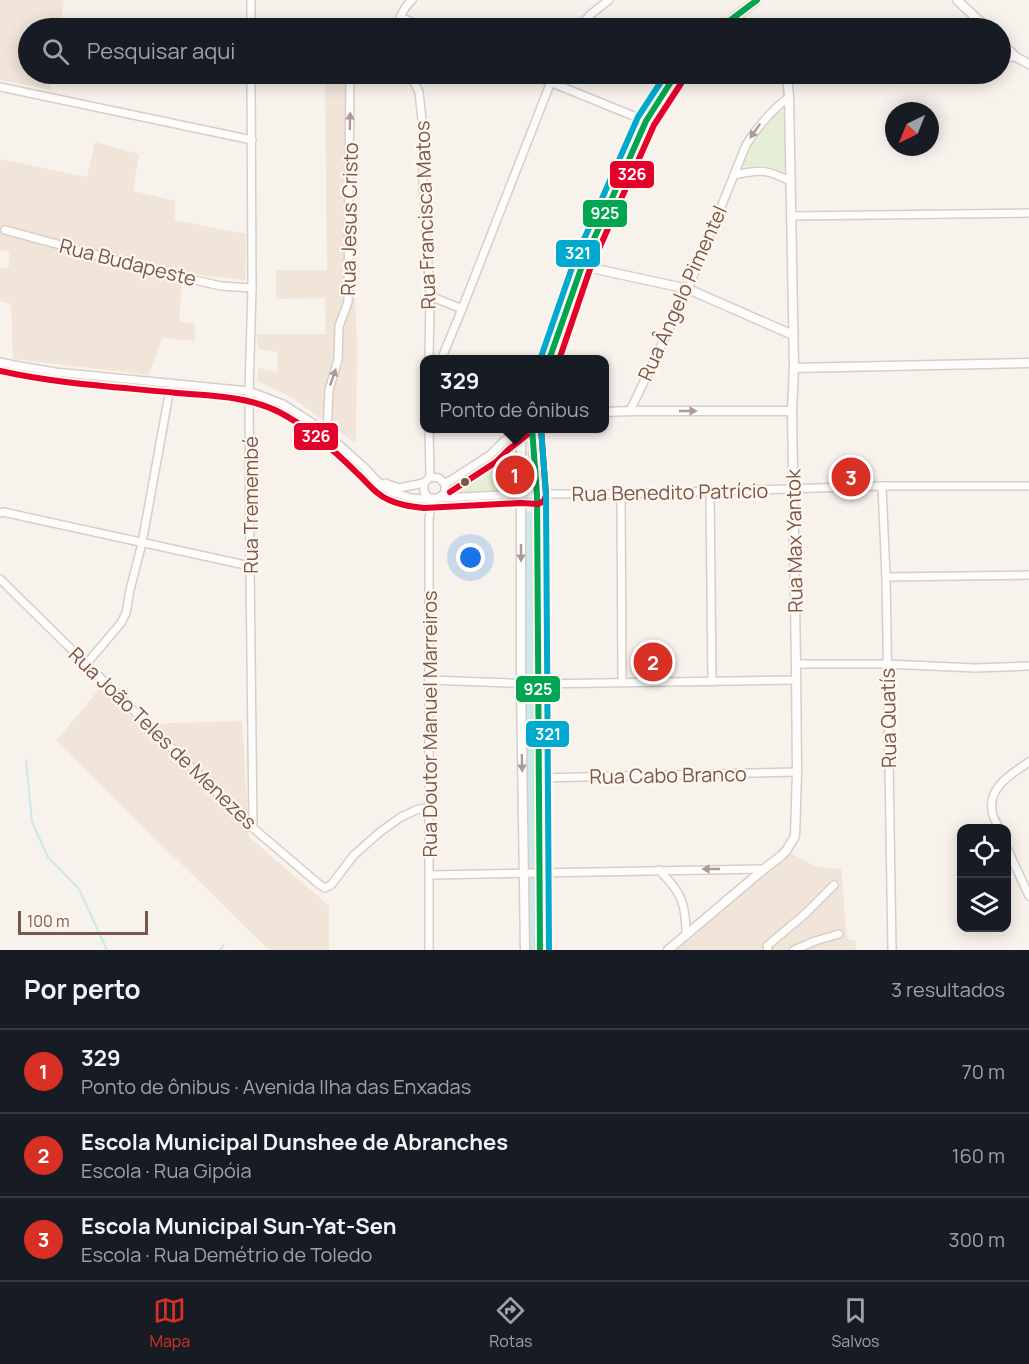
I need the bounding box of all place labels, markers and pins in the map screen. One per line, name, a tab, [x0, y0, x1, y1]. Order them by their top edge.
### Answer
pin: 1	[496, 452, 534, 498]
pin: 3	[832, 454, 870, 500]
unlabelled marker	[459, 476, 471, 488]
pin: 2	[634, 640, 672, 684]

